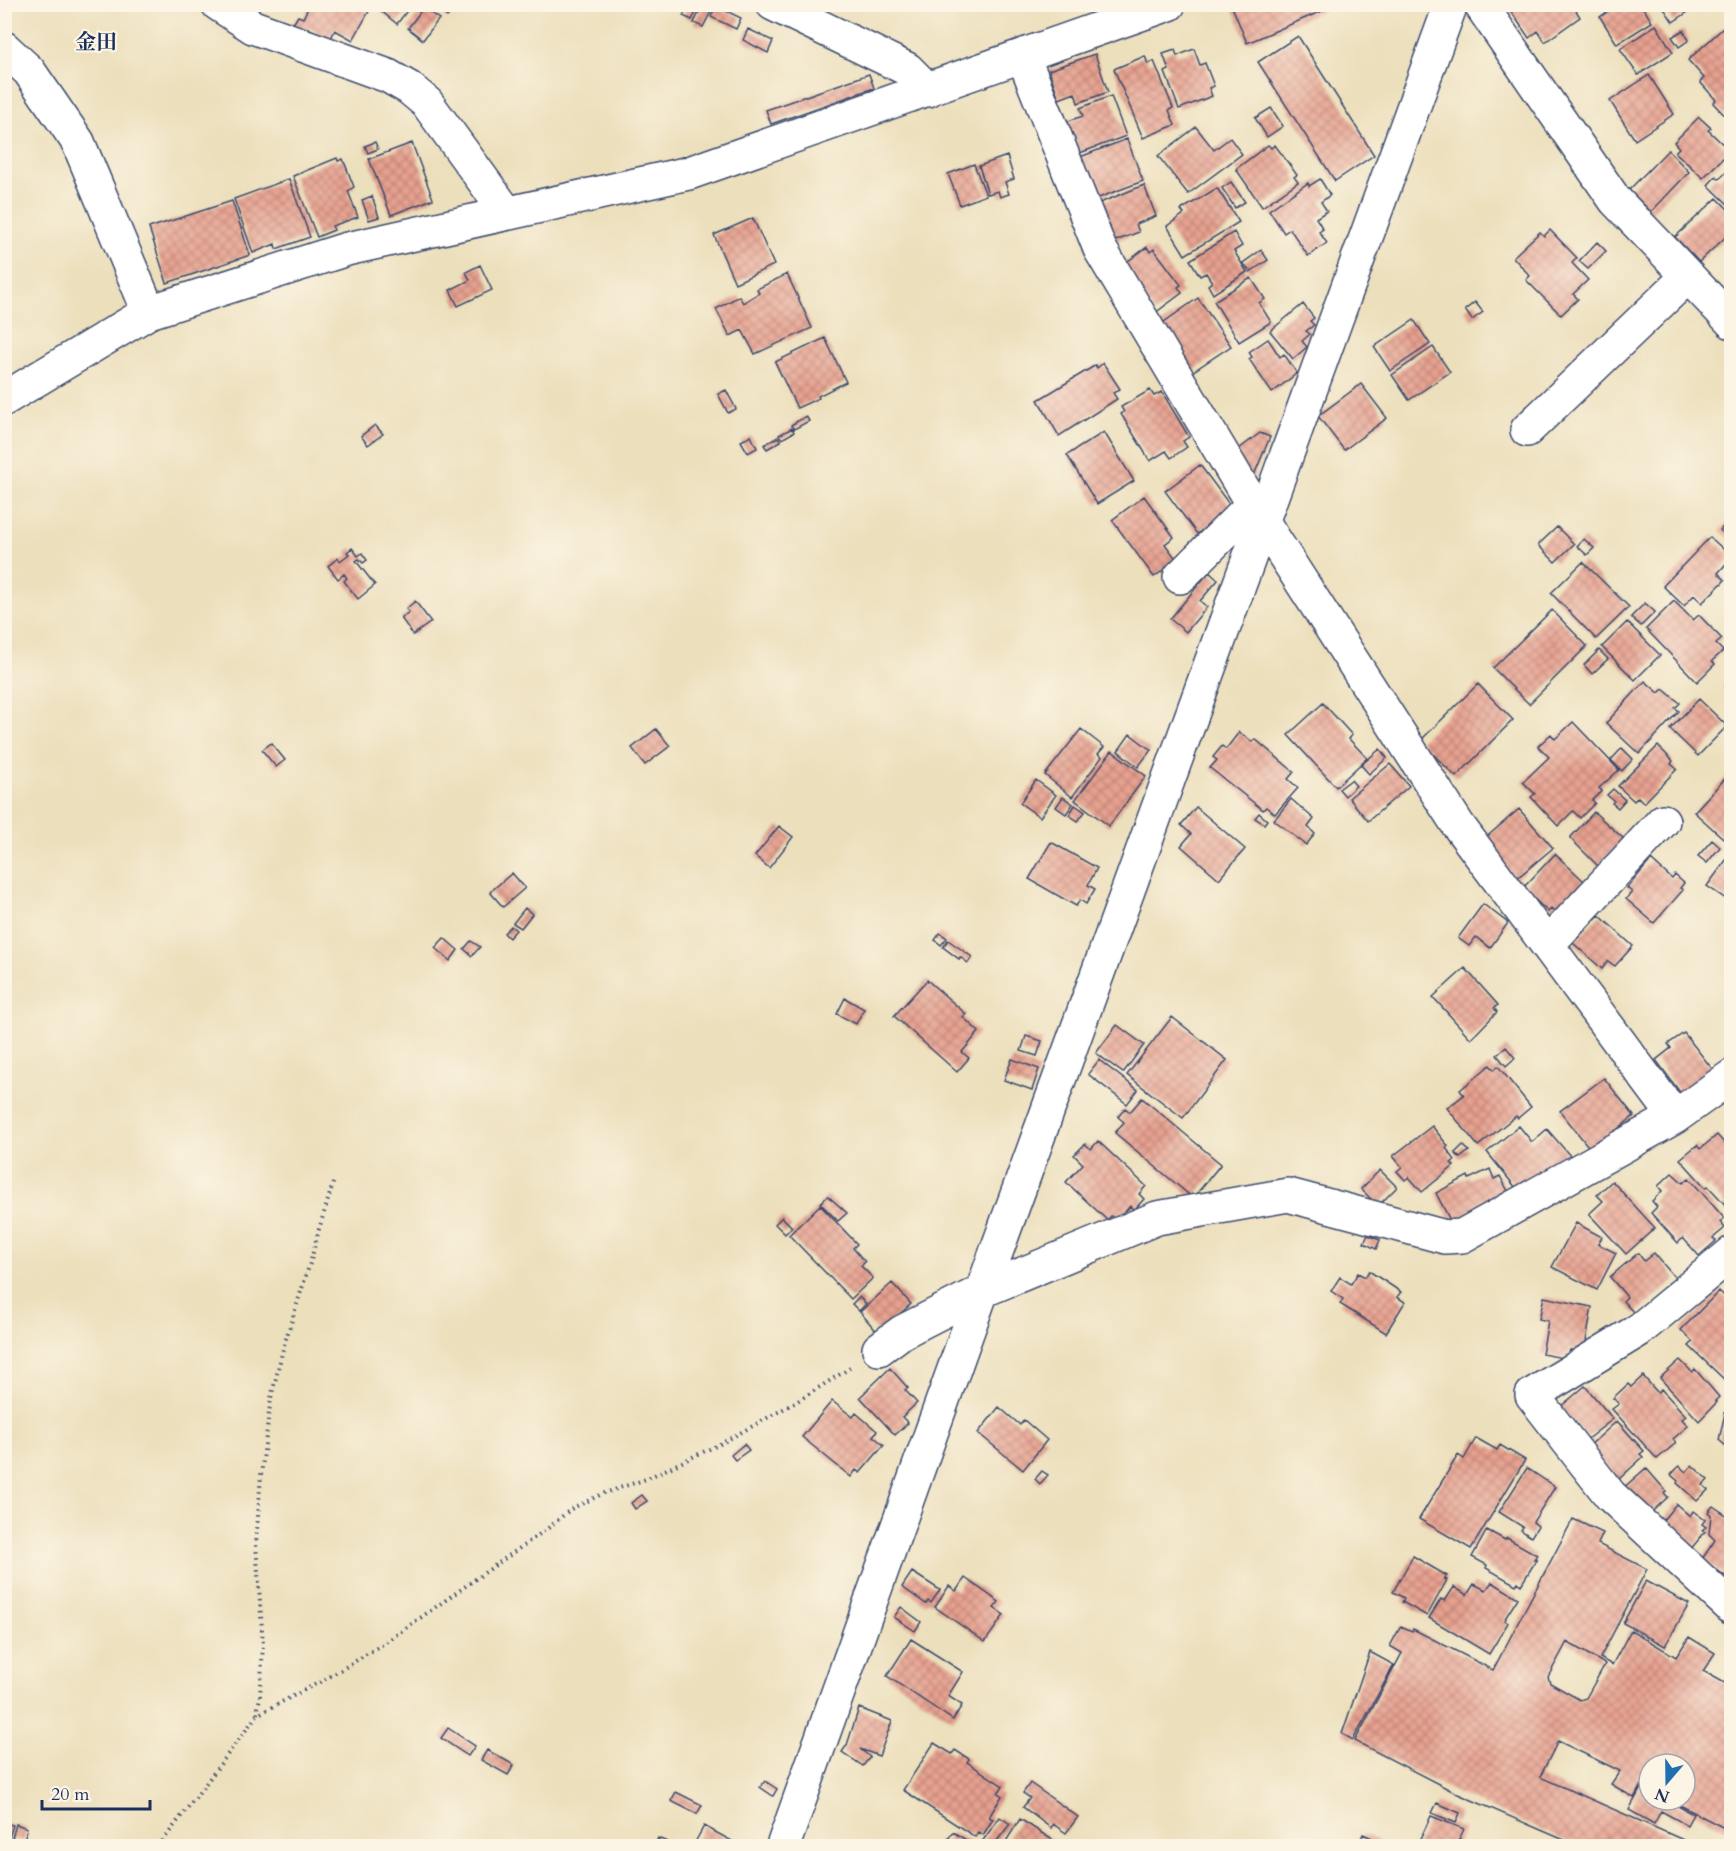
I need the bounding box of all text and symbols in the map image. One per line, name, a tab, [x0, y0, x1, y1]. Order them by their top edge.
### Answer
district label: 金田	[75, 28, 117, 57]
north arrow	[1637, 1752, 1697, 1812]
scale bar	[42, 1773, 150, 1811]
text: 20 m	[51, 1782, 90, 1807]
text: N	[1652, 1782, 1673, 1808]

